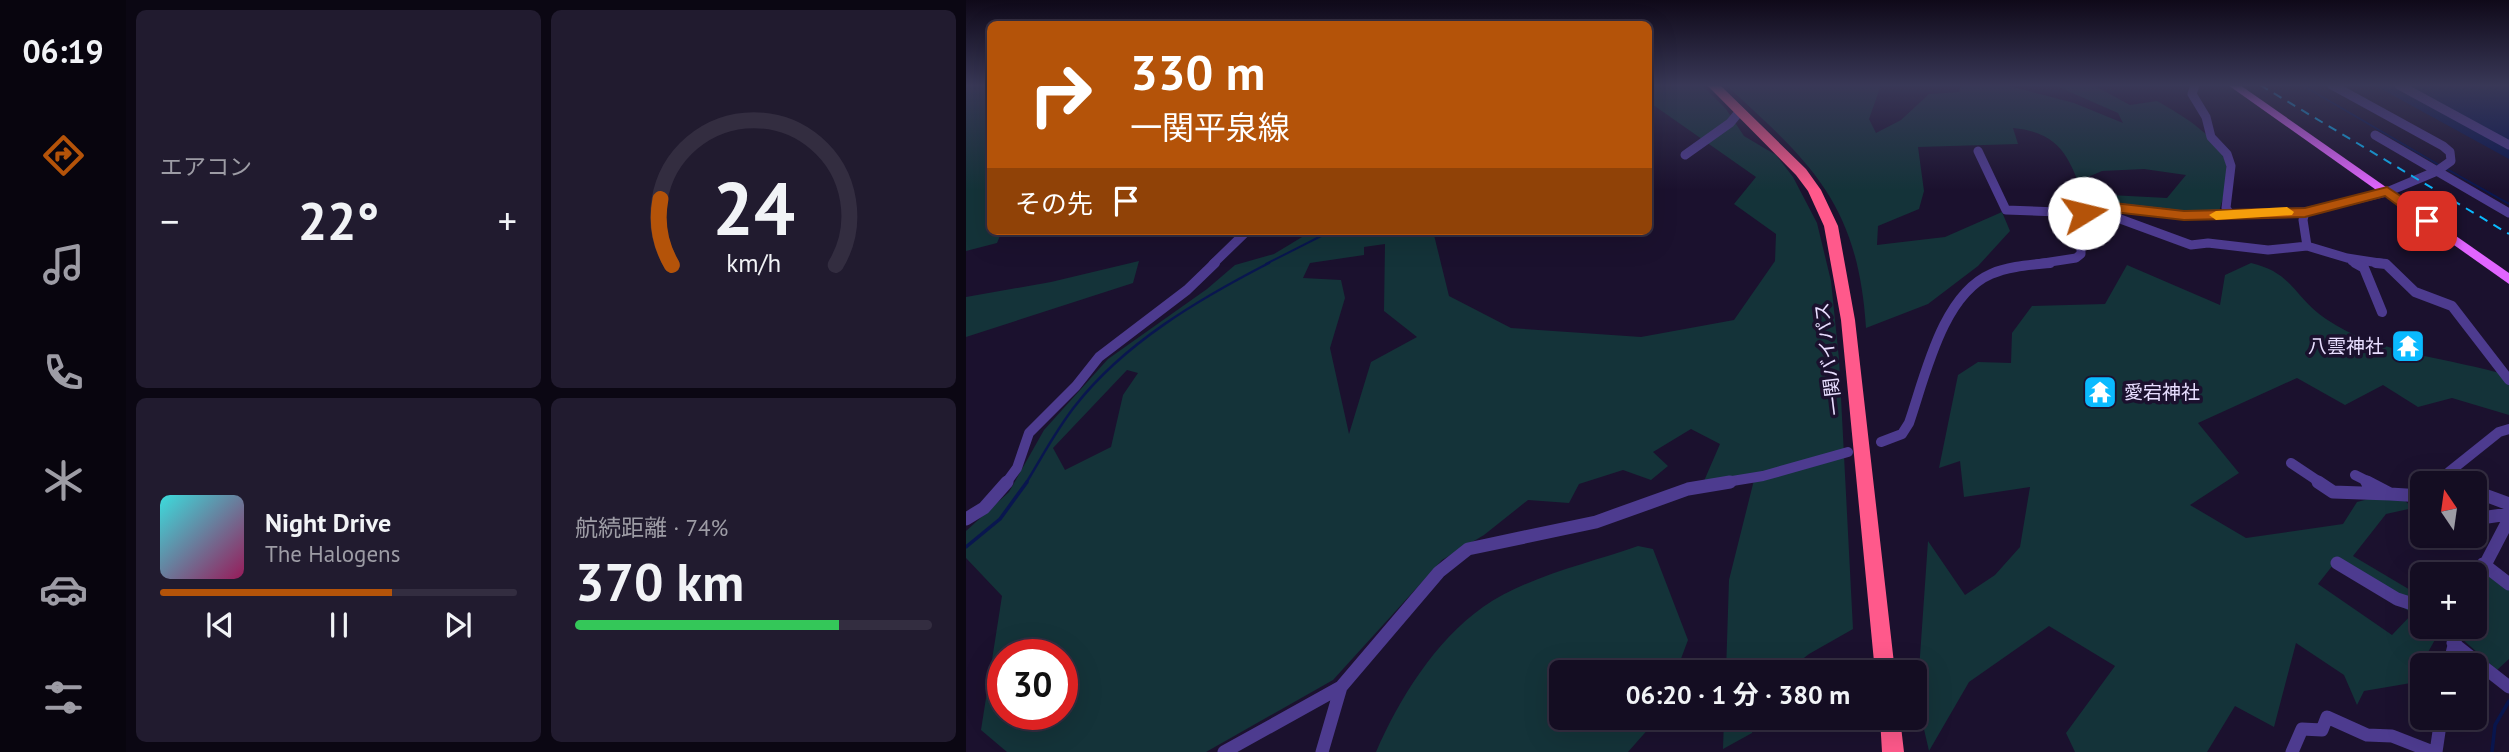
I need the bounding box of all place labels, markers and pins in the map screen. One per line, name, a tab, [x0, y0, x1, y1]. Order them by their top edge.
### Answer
pin	[2397, 191, 2457, 251]
temple icon: 八雲神社	[2389, 327, 2427, 365]
place label: 八雲神社	[2308, 334, 2384, 358]
temple icon: 愛宕神社	[2081, 373, 2119, 411]
place label: 愛宕神社	[2124, 380, 2200, 404]

